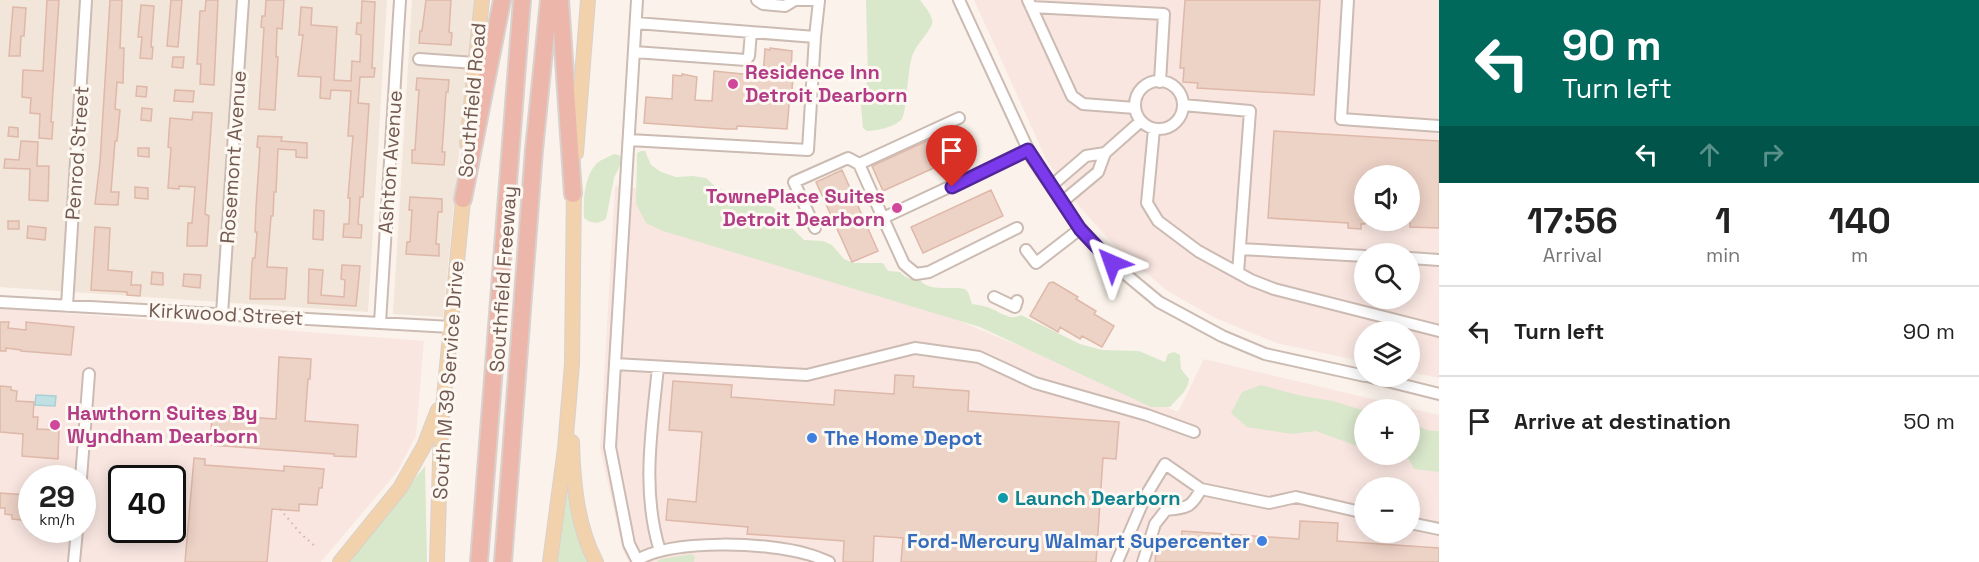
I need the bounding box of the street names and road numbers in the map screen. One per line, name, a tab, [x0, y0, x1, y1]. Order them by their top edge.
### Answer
street label: Southfield Road	[452, 22, 492, 178]
street label: Rosemont Avenue	[214, 69, 252, 245]
street label: Penrod Street	[59, 85, 95, 221]
street label: Ashton Avenue	[372, 89, 408, 235]
street label: Southfield Freeway	[484, 185, 522, 373]
street label: South M 39 Service Drive	[427, 260, 469, 500]
street label: Kirkwood Street	[148, 297, 304, 331]

